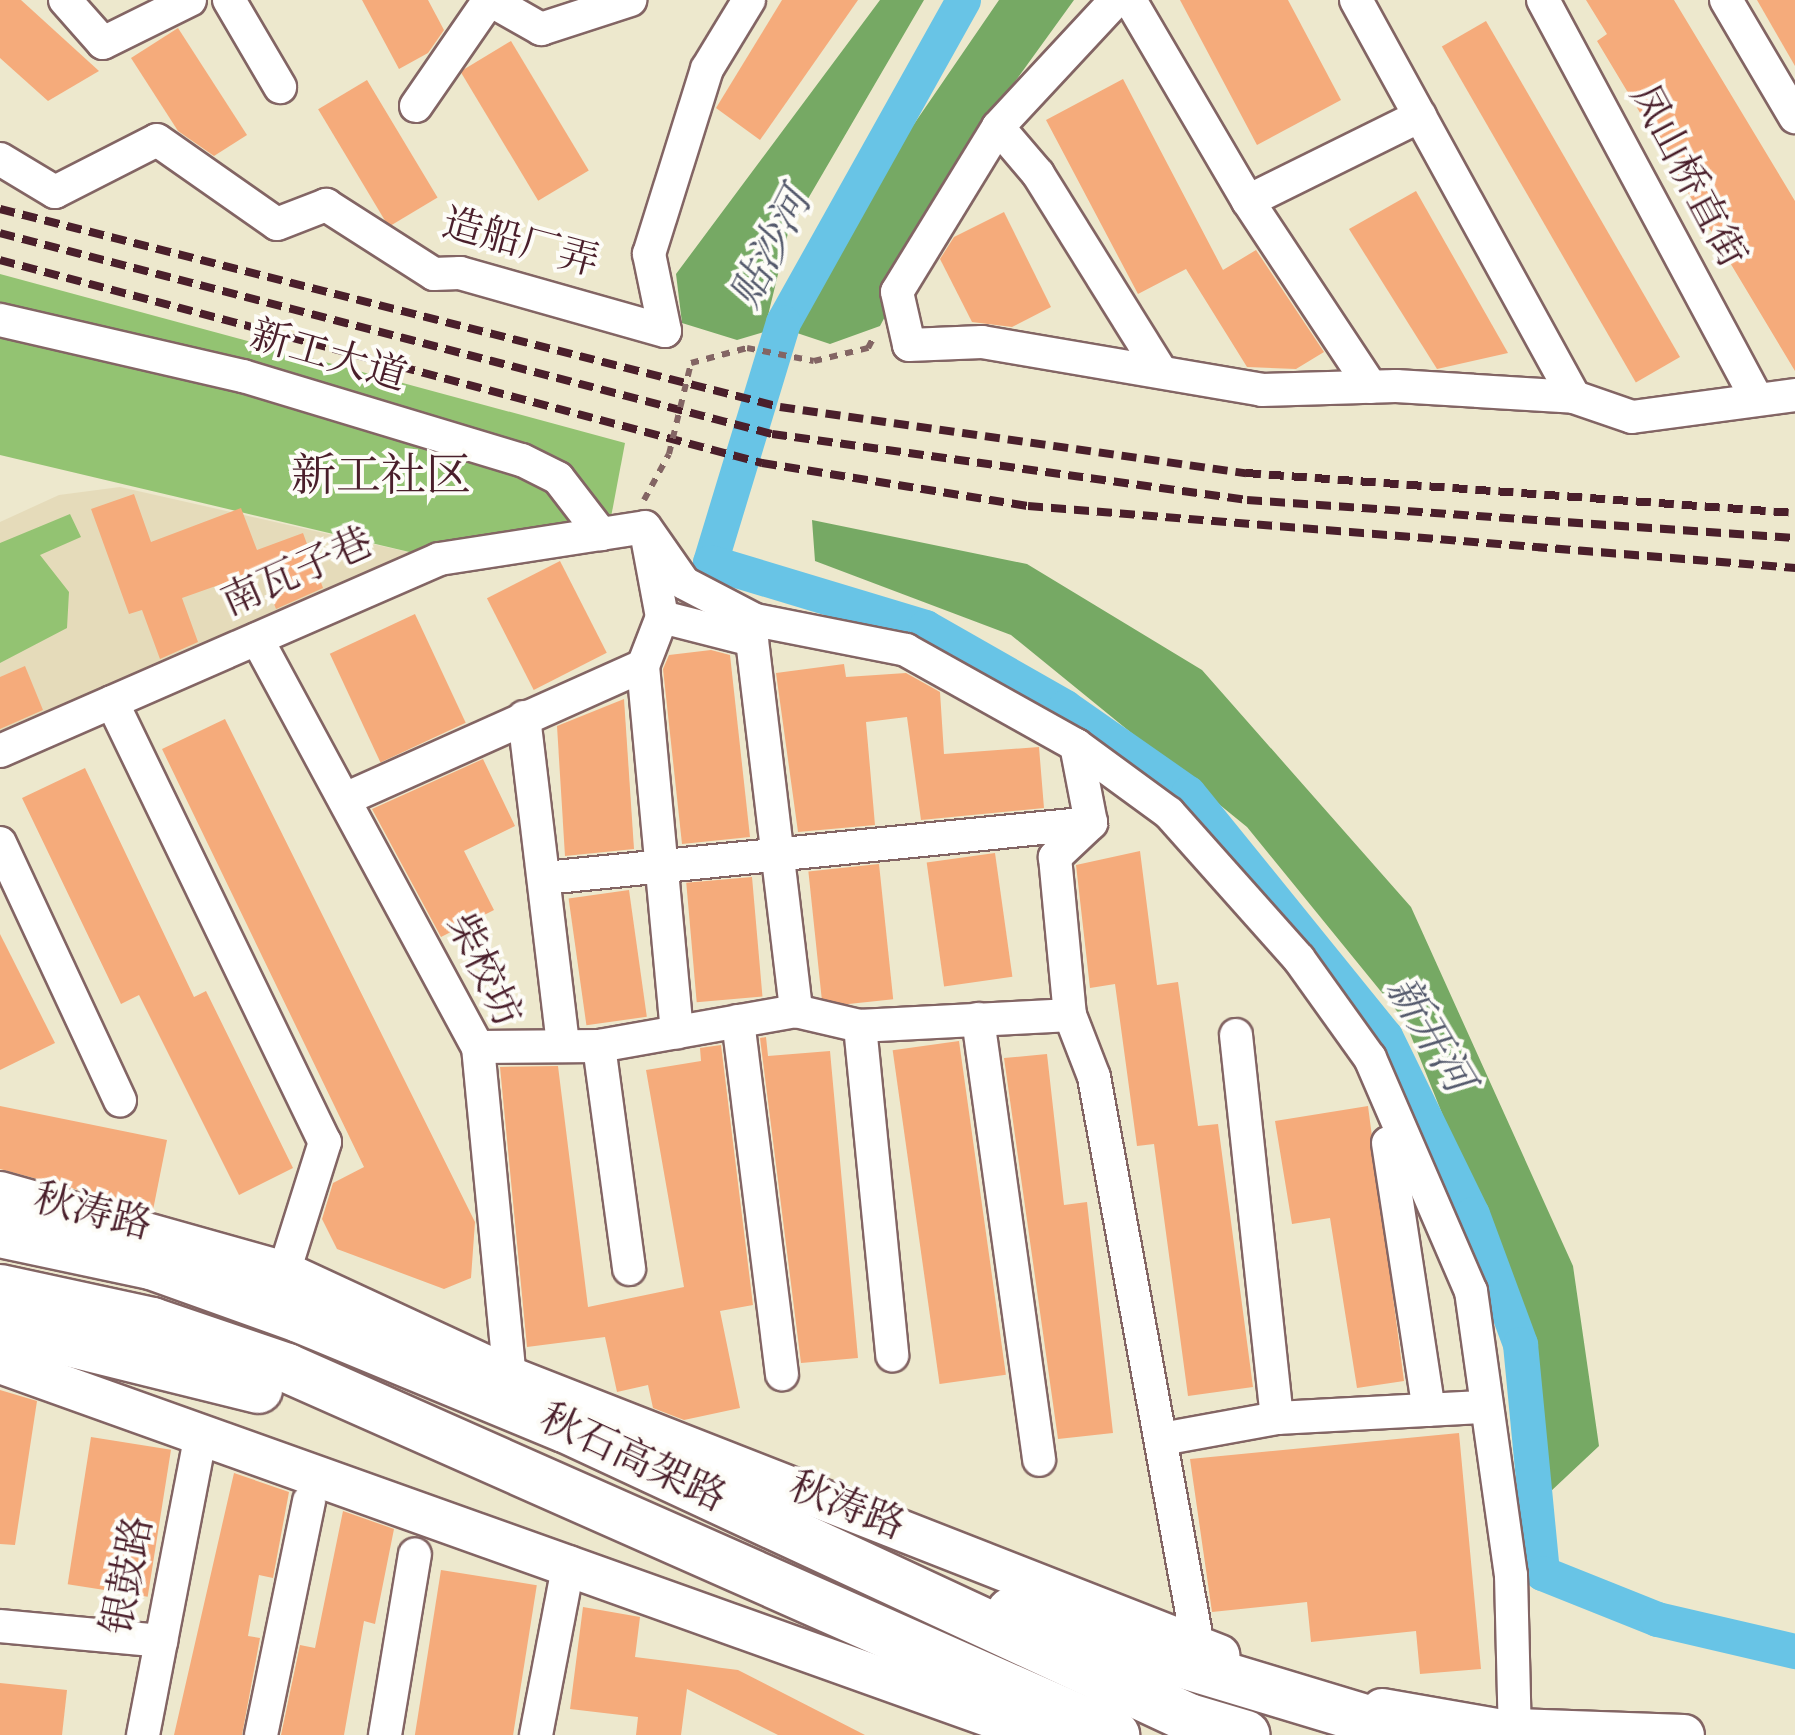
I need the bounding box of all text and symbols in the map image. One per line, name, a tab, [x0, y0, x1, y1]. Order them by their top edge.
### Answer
street label: 凤山桥直街	[1618, 77, 1754, 277]
water label: 贴沙河	[723, 182, 825, 318]
street label: 造船厂弄	[437, 201, 603, 289]
street label: 新工大道	[244, 313, 412, 403]
district label: 新工社区	[291, 452, 471, 506]
street label: 南瓦子巷	[215, 520, 381, 628]
street label: 柴校坊	[434, 907, 530, 1035]
water label: 新开河	[1373, 969, 1481, 1103]
street label: 秋涛路	[28, 1176, 156, 1252]
street label: 秋石高架路	[531, 1396, 733, 1524]
street label: 秋涛路	[781, 1464, 911, 1552]
street label: 银鼓路	[95, 1513, 165, 1639]

